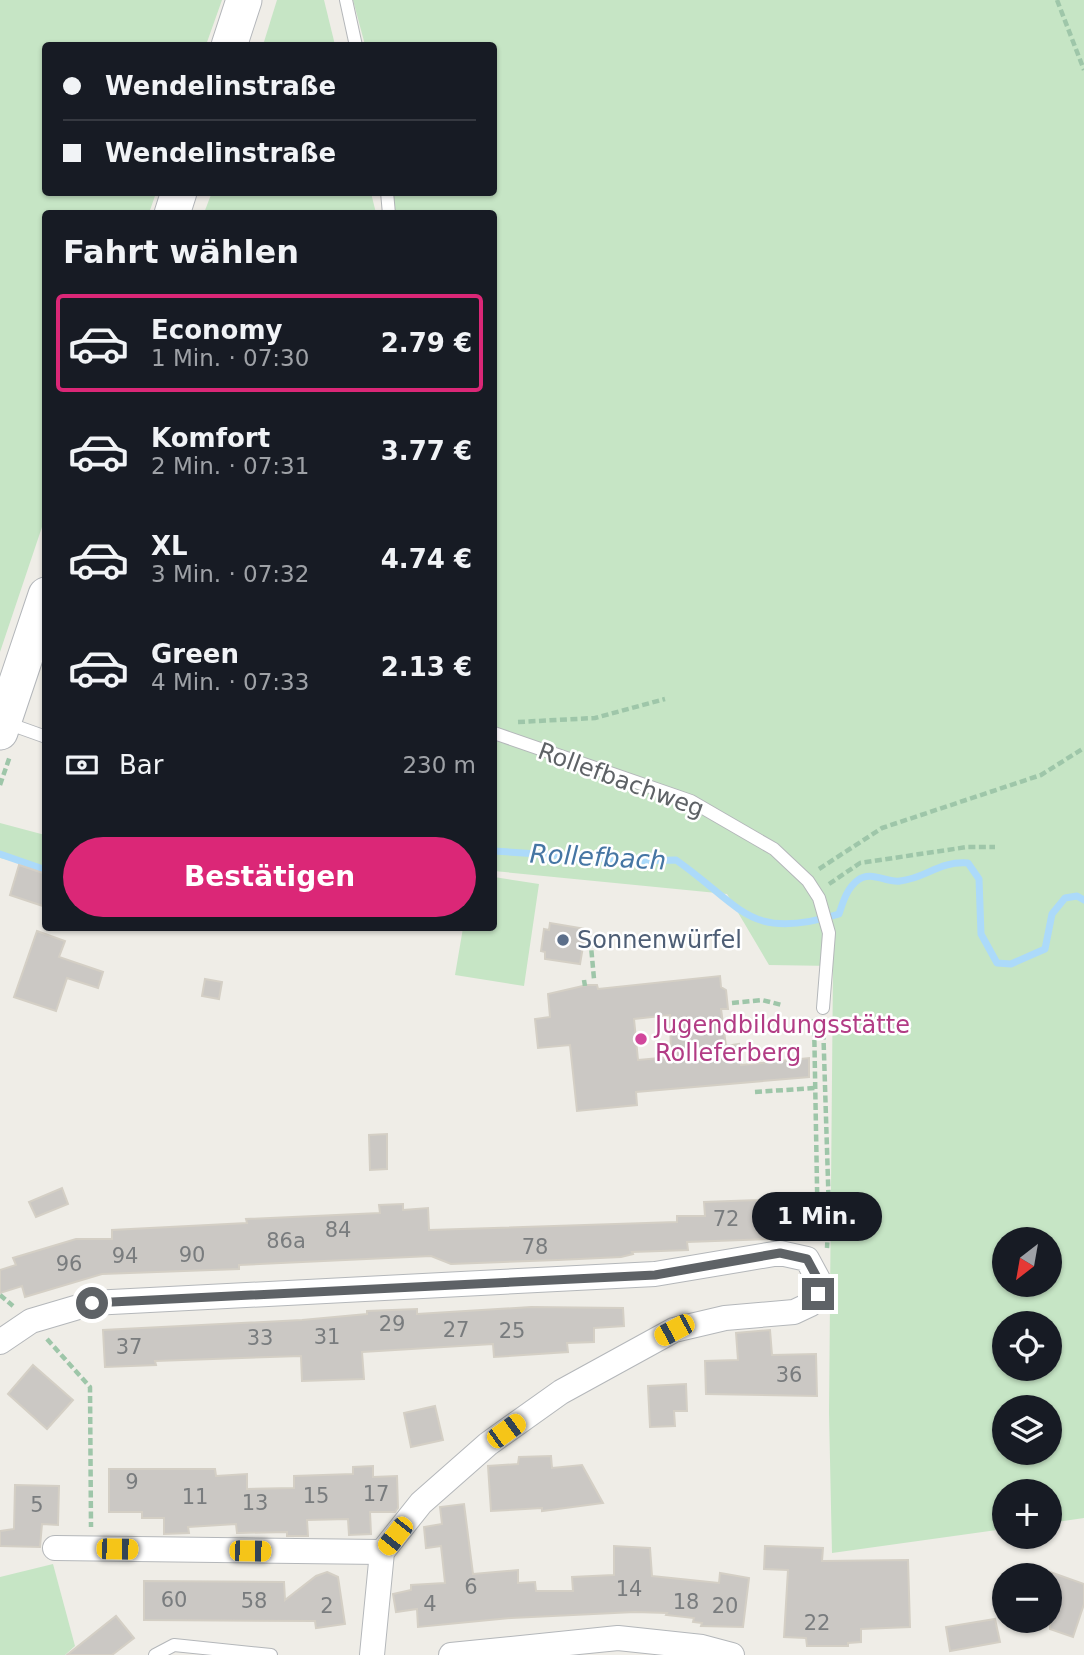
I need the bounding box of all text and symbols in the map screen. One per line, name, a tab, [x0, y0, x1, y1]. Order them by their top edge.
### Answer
text: Wendelinstraße	[105, 71, 336, 101]
text: Wendelinstraße	[105, 138, 336, 168]
text: Fahrt wählen	[63, 233, 299, 271]
icon: car	[67, 312, 130, 375]
text: Economy	[151, 315, 282, 345]
text: 2.79 €	[381, 328, 472, 358]
text: 1 Min. · 07:30	[151, 345, 309, 371]
icon: car	[67, 420, 130, 483]
text: Komfort	[151, 423, 270, 453]
text: 3.77 €	[381, 436, 472, 466]
text: 2 Min. · 07:31	[151, 453, 309, 479]
icon: car	[67, 528, 130, 591]
text: XL	[151, 531, 188, 561]
text: 4.74 €	[381, 544, 472, 574]
text: 3 Min. · 07:32	[151, 561, 309, 587]
icon: car	[67, 636, 130, 699]
text: Green	[151, 639, 239, 669]
text: 2.13 €	[381, 652, 472, 682]
text: 4 Min. · 07:33	[151, 669, 309, 695]
street label: Rollefbachweg	[534, 737, 708, 823]
icon: cash	[63, 746, 101, 784]
text: Bar	[119, 750, 163, 780]
text: 230 m	[402, 752, 476, 778]
button: Bestätigen	[63, 837, 476, 917]
water label: Rollefbach	[529, 838, 667, 876]
place label: Sonnenwürfel	[577, 926, 742, 954]
marker: Sonnenwürfel	[555, 932, 571, 948]
place label: Jugendbildungsstätte Rolleferberg	[653, 1011, 910, 1067]
marker: Jugendbildungsstätte Rolleferberg	[633, 1031, 649, 1047]
callout: 1 Min.	[753, 1192, 883, 1242]
text: 1 Min.	[777, 1203, 857, 1229]
house number: 72	[713, 1207, 739, 1231]
house number: 84	[325, 1218, 351, 1242]
north arrow	[992, 1227, 1062, 1297]
map controls	[992, 1227, 1062, 1633]
house number: 86a	[266, 1229, 306, 1253]
house number: 78	[522, 1235, 548, 1259]
house number: 90	[179, 1243, 205, 1267]
house number: 94	[112, 1244, 138, 1268]
house number: 96	[56, 1252, 82, 1276]
route end	[802, 1278, 834, 1310]
route start	[76, 1287, 108, 1319]
car	[651, 1311, 698, 1349]
button: locate	[992, 1311, 1062, 1381]
house number: 29	[379, 1312, 405, 1336]
house number: 27	[443, 1318, 469, 1342]
house number: 25	[499, 1319, 525, 1343]
house number: 31	[314, 1325, 340, 1349]
house number: 33	[247, 1326, 273, 1350]
house number: 37	[116, 1335, 142, 1359]
house number: 36	[776, 1363, 802, 1387]
button: layers	[992, 1395, 1062, 1465]
car	[483, 1410, 530, 1452]
house number: 9	[125, 1470, 139, 1494]
button: +	[992, 1479, 1062, 1549]
house number: 17	[363, 1482, 389, 1506]
house number: 15	[303, 1484, 329, 1508]
house number: 11	[182, 1485, 208, 1509]
house number: 13	[242, 1491, 268, 1515]
house number: 5	[30, 1493, 44, 1517]
car	[374, 1513, 417, 1559]
car	[96, 1538, 139, 1560]
car	[229, 1540, 272, 1562]
button: −	[992, 1563, 1062, 1633]
house number: 6	[464, 1575, 478, 1599]
house number: 14	[616, 1577, 642, 1601]
house number: 60	[161, 1588, 187, 1612]
house number: 58	[241, 1589, 267, 1613]
house number: 18	[673, 1590, 699, 1614]
house number: 4	[423, 1592, 437, 1616]
house number: 2	[320, 1594, 334, 1618]
house number: 20	[712, 1594, 738, 1618]
house number: 22	[804, 1611, 830, 1635]

